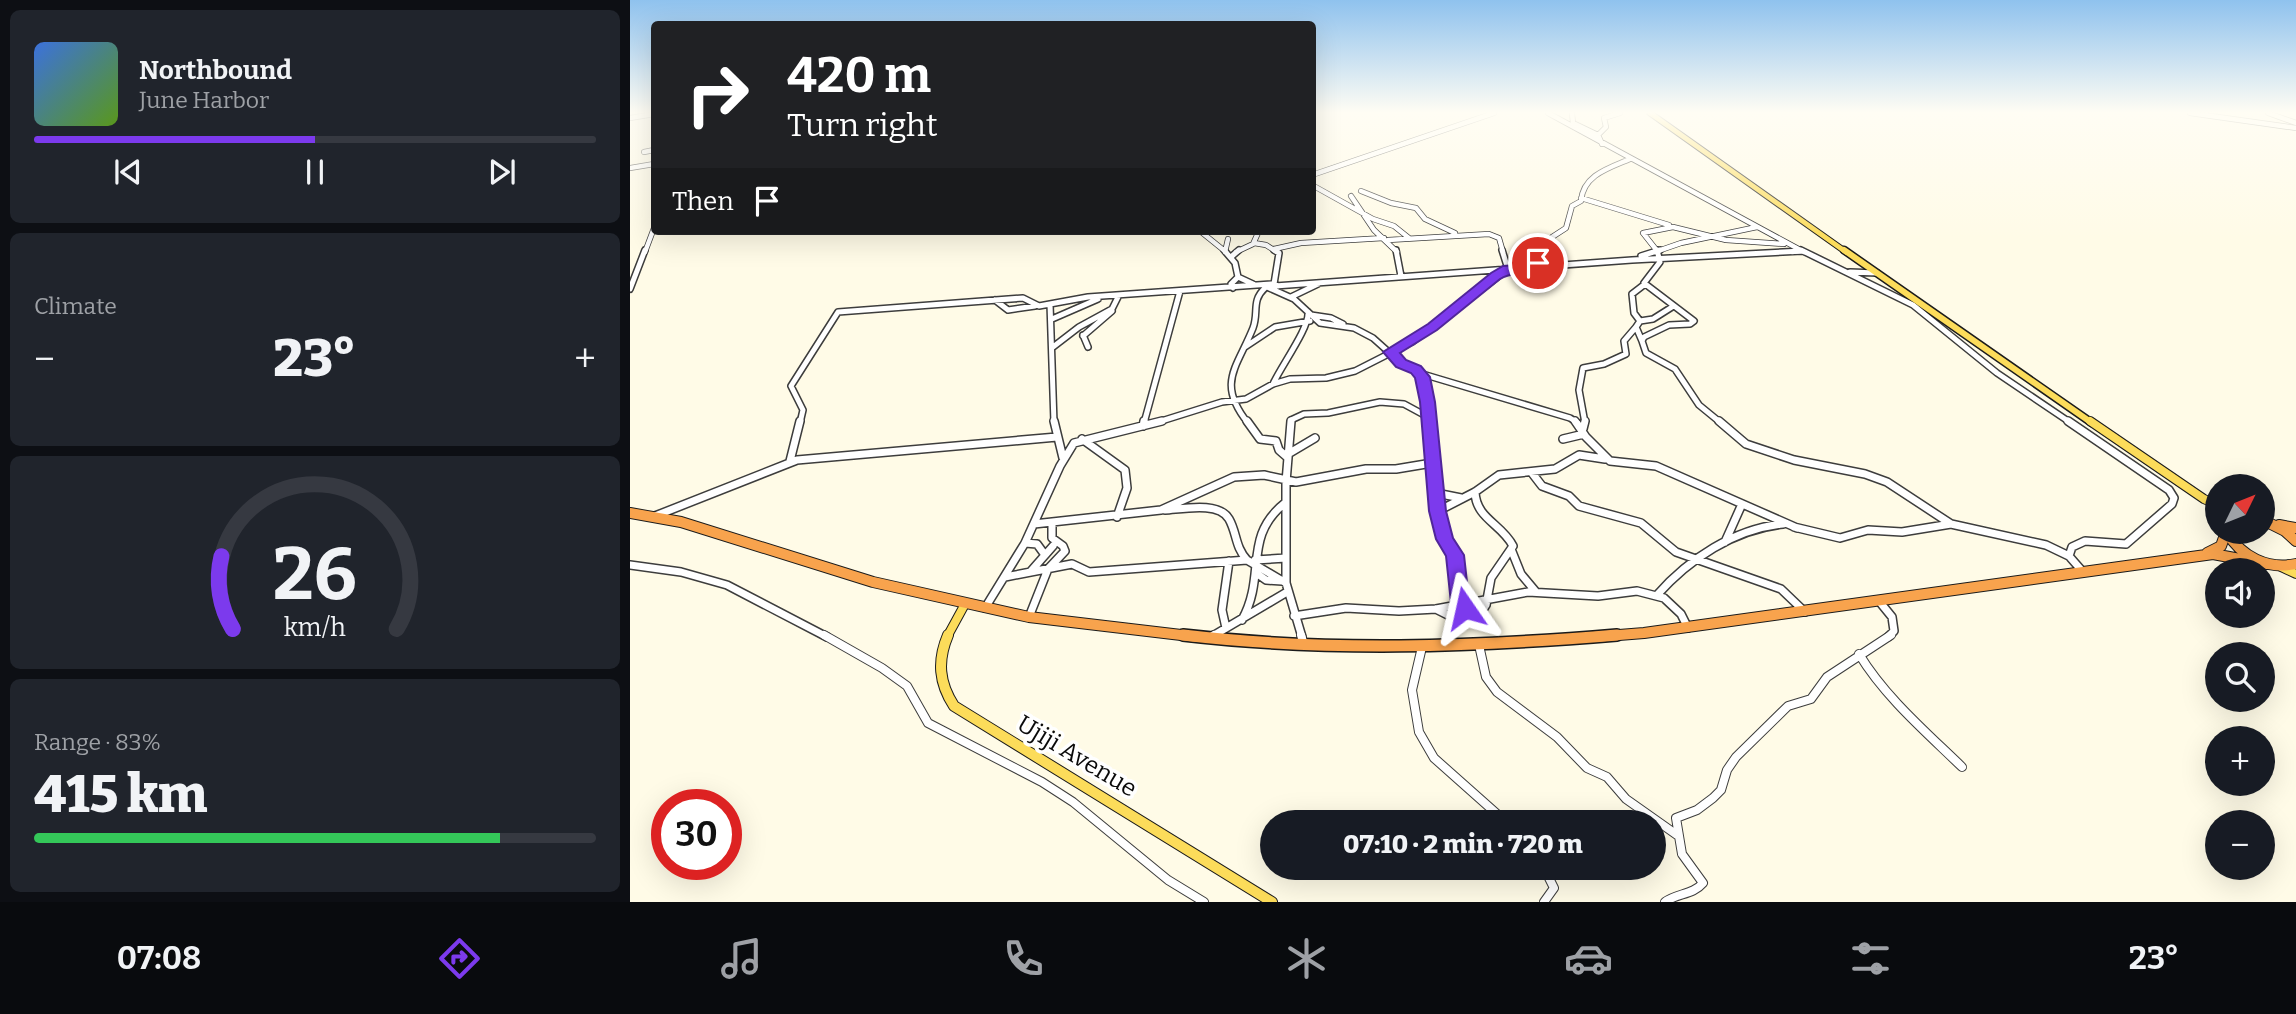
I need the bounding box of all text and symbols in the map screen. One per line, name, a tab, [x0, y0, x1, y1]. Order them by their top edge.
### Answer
text: 420 m	[787, 46, 931, 105]
icon: right	[672, 49, 763, 140]
text: Northbound	[139, 55, 292, 86]
text: June Harbor	[139, 86, 269, 114]
text: Turn right	[787, 106, 938, 144]
icon: previous	[109, 153, 147, 191]
icon: pause	[296, 153, 334, 191]
icon: next	[483, 153, 521, 191]
icon: arrive	[748, 182, 786, 220]
text: Then	[672, 186, 734, 217]
pin	[1508, 233, 1568, 293]
icon: arrive	[1519, 244, 1557, 282]
text: Climate	[34, 292, 117, 320]
text: 23°	[273, 327, 356, 390]
text: −	[34, 336, 55, 382]
text: +	[574, 336, 596, 382]
north arrow	[2205, 474, 2275, 544]
map controls	[2205, 474, 2275, 880]
text: 26	[273, 531, 357, 618]
button: sound	[2205, 558, 2275, 628]
position arrow	[1428, 571, 1502, 645]
text: km/h	[284, 612, 346, 642]
button: search	[2205, 642, 2275, 712]
street label: Ujiji Avenue	[1012, 709, 1142, 803]
button: +	[2205, 726, 2275, 796]
text: Range · 83%	[34, 728, 161, 756]
text: 415 km	[34, 763, 208, 826]
speed limit sign: 30	[651, 789, 742, 880]
button: −	[2205, 810, 2275, 880]
text: 07:10 · 2 min · 720 m	[1343, 829, 1583, 860]
icon: directions	[435, 934, 484, 983]
icon: music	[717, 934, 766, 983]
icon: phone	[999, 934, 1048, 983]
icon: climate	[1282, 934, 1331, 983]
icon: car	[1564, 934, 1613, 983]
icon: filters	[1846, 934, 1895, 983]
text: 07:08	[117, 939, 201, 977]
text: 23°	[2129, 939, 2179, 977]

